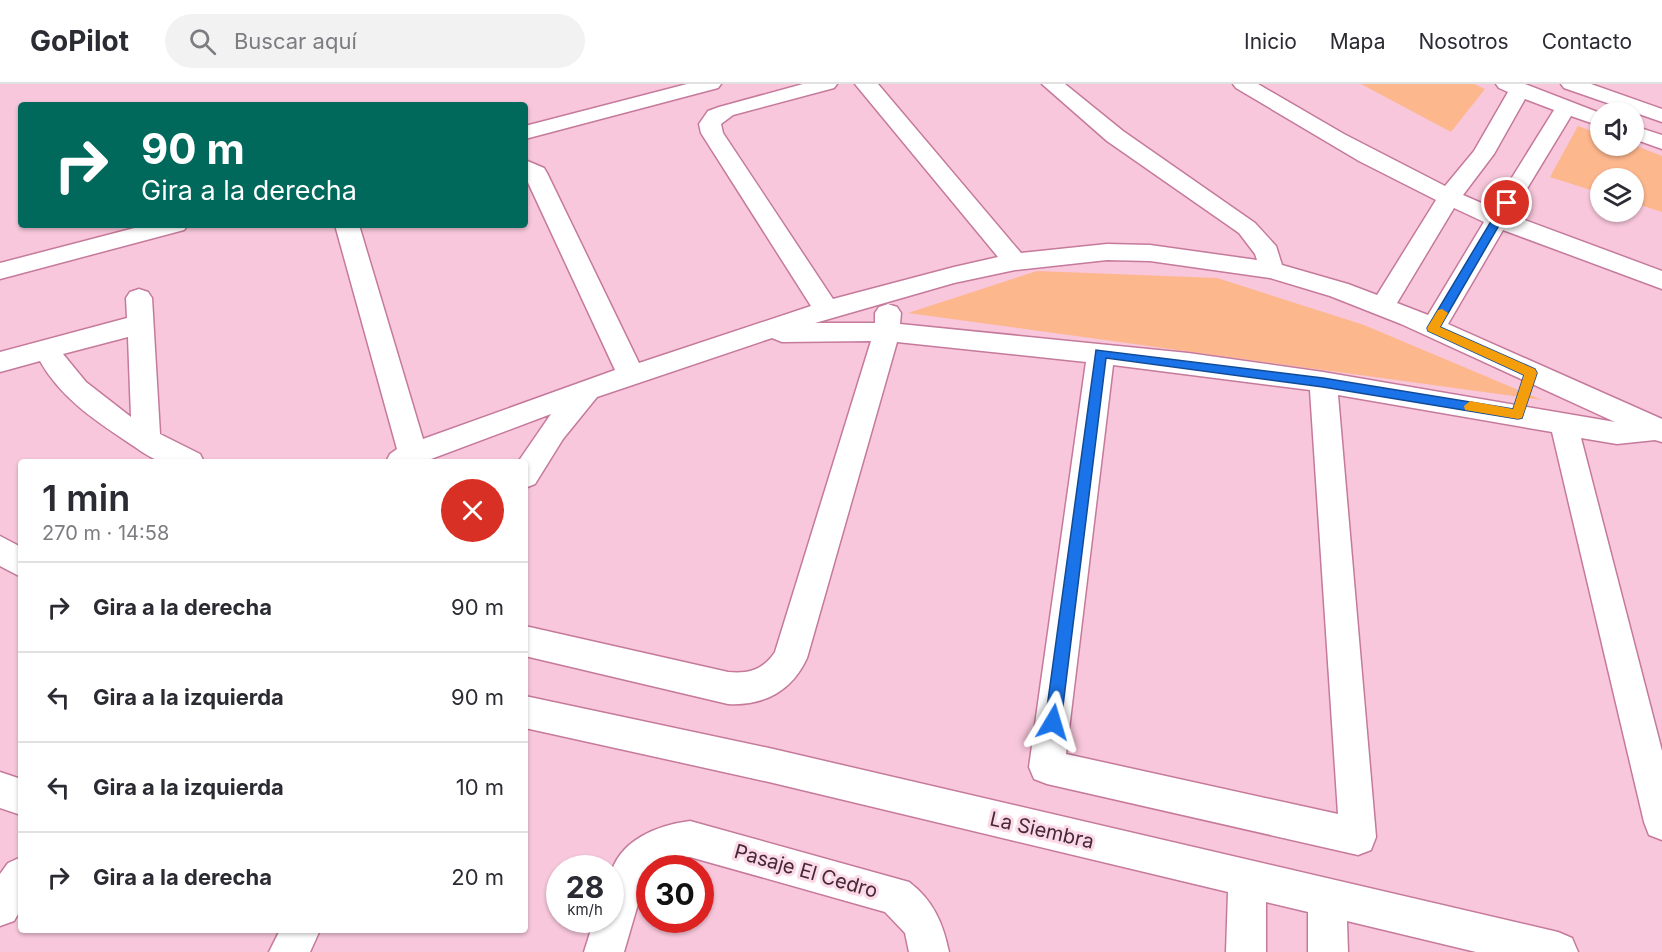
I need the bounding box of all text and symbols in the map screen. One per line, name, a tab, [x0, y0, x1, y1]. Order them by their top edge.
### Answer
search box	[165, 14, 585, 68]
text: GoPilot	[30, 24, 129, 58]
icon: search	[186, 25, 219, 58]
text: Buscar aquí	[234, 28, 357, 54]
text: Inicio	[1244, 29, 1297, 54]
text: Mapa	[1330, 29, 1385, 54]
text: Nosotros	[1418, 29, 1509, 54]
text: Contacto	[1542, 29, 1632, 54]
map controls	[1590, 102, 1644, 222]
button: sound	[1590, 102, 1644, 156]
text: 90 m	[141, 123, 245, 174]
icon: right	[42, 126, 120, 204]
button: layers	[1590, 168, 1644, 222]
text: Gira a la derecha	[141, 174, 357, 207]
pin	[1481, 177, 1532, 228]
icon: arrive	[1490, 186, 1523, 219]
text: 1 min	[42, 476, 130, 520]
button: close	[441, 479, 504, 542]
text: 270 m · 14:58	[42, 521, 169, 545]
icon: right	[42, 591, 75, 624]
text: Gira a la derecha	[93, 594, 272, 620]
text: 90 m	[451, 594, 504, 620]
icon: left	[42, 681, 75, 714]
text: Gira a la izquierda	[93, 684, 284, 710]
text: 90 m	[451, 684, 504, 710]
position arrow	[1021, 690, 1085, 754]
icon: left	[42, 771, 75, 804]
text: Gira a la izquierda	[93, 774, 284, 800]
text: 10 m	[456, 774, 504, 800]
street label: La Siembra	[988, 806, 1096, 854]
street label: Pasaje El Cedro	[731, 839, 881, 903]
speed limit sign: 30	[636, 855, 714, 933]
icon: right	[42, 861, 75, 894]
text: Gira a la derecha	[93, 864, 272, 890]
text: 20 m	[451, 864, 504, 890]
text: 28	[566, 869, 604, 905]
text: km/h	[567, 900, 603, 919]

